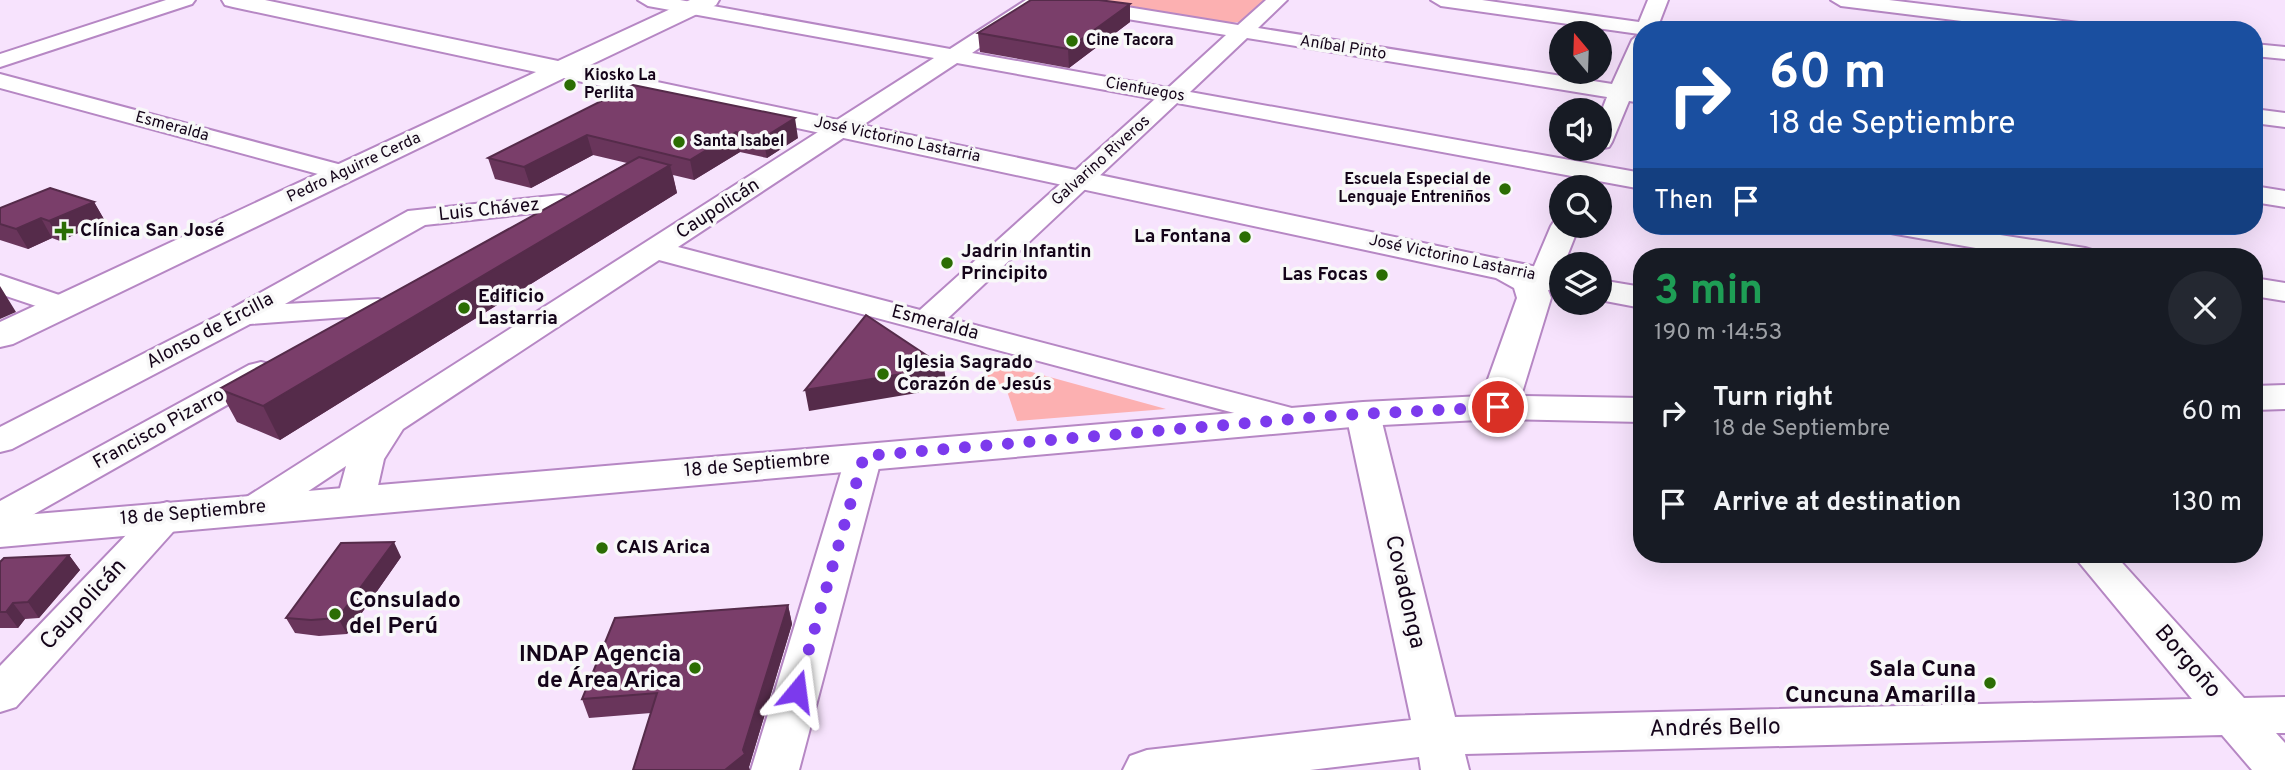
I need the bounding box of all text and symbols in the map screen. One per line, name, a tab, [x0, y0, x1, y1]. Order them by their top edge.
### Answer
north arrow	[1549, 21, 1612, 84]
map controls	[1549, 21, 1612, 315]
place label: Cine Tacora	[1086, 31, 1174, 51]
street label: Aníbal Pinto	[1298, 31, 1388, 65]
marker: Cine Tacora	[1064, 33, 1080, 49]
text: 60 m	[1769, 44, 1887, 106]
icon: right	[1654, 49, 1745, 140]
place label: Kiosko La Perlita	[584, 66, 656, 104]
street label: Cienfuegos	[1104, 73, 1186, 107]
marker: Kiosko La Perlita	[562, 77, 578, 93]
button: sound	[1549, 98, 1612, 161]
text: 18 de Septiembre	[1769, 105, 2016, 145]
street label: Esmeralda	[133, 108, 211, 146]
street label: Galvarino Riveros	[1048, 111, 1154, 211]
street label: José Victorino Lastarria	[812, 113, 982, 167]
street label: Pedro Aguirre Cerda	[284, 128, 424, 208]
place label: Santa Isabel	[693, 132, 784, 152]
marker: Santa Isabel	[671, 134, 687, 150]
place label: Escuela Especial de Lenguaje Entreniños	[1338, 170, 1491, 208]
street label: Caupolicán	[672, 173, 764, 245]
button: search	[1549, 175, 1612, 238]
marker: Escuela Especial de Lenguaje Entreniños	[1497, 181, 1513, 197]
icon: arrive	[1727, 182, 1765, 220]
text: Then	[1654, 185, 1713, 218]
street label: Luis Chávez	[437, 193, 541, 227]
place label: Clínica San José	[80, 219, 224, 243]
marker: Clínica San José	[54, 221, 74, 241]
place label: La Fontana	[1134, 225, 1231, 249]
marker: La Fontana	[1237, 229, 1253, 245]
street label: José Victorino Lastarria	[1367, 231, 1537, 285]
place label: Jadrin Infantin Principito	[961, 240, 1091, 286]
button: layers	[1549, 252, 1612, 315]
marker: Jadrin Infantin Principito	[939, 255, 955, 271]
place label: Las Focas	[1282, 263, 1368, 287]
text: 3 min	[1654, 266, 1763, 319]
marker: Las Focas	[1374, 267, 1390, 283]
button: close	[2168, 271, 2242, 345]
place label: Edificio Lastarria	[478, 285, 558, 331]
street label: Alonso de Ercilla	[142, 287, 278, 375]
marker: Edificio Lastarria	[456, 300, 472, 316]
street label: Esmeralda	[889, 300, 981, 346]
text: 190 m · 14:53	[1654, 319, 1782, 348]
place label: Iglesia Sagrado Corazón de Jesús	[897, 351, 1052, 397]
marker: Iglesia Sagrado Corazón de Jesús	[875, 366, 891, 382]
pin	[1468, 377, 1528, 437]
text: Turn right	[1713, 382, 1833, 415]
street label: Francisco Pizarro	[89, 383, 229, 475]
icon: arrive	[1479, 388, 1517, 426]
icon: right	[1654, 394, 1692, 432]
text: 60 m	[2182, 396, 2242, 429]
text: 18 de Septiembre	[1713, 415, 1890, 444]
street label: 18 de Septiembre	[683, 447, 831, 483]
icon: arrive	[1654, 485, 1692, 523]
text: Arrive at destination	[1713, 487, 1961, 520]
text: 130 m	[2172, 487, 2242, 520]
street label: 18 de Septiembre	[119, 495, 267, 531]
street label: Covadonga	[1377, 532, 1431, 652]
place label: CAIS Arica	[616, 536, 710, 560]
marker: CAIS Arica	[594, 540, 610, 556]
street label: Caupolicán	[34, 553, 134, 657]
place label: Consulado del Perú	[349, 587, 461, 642]
marker: Consulado del Perú	[327, 606, 343, 622]
street label: Borgoño	[2147, 619, 2227, 705]
place label: INDAP Agencia de Área Arica	[519, 641, 681, 696]
position arrow	[760, 654, 834, 728]
place label: Sala Cuna Cuncuna Amarilla	[1785, 656, 1976, 711]
marker: INDAP Agencia de Área Arica	[687, 660, 703, 676]
marker: Sala Cuna Cuncuna Amarilla	[1982, 675, 1998, 691]
street label: Andrés Bello	[1649, 713, 1781, 745]

